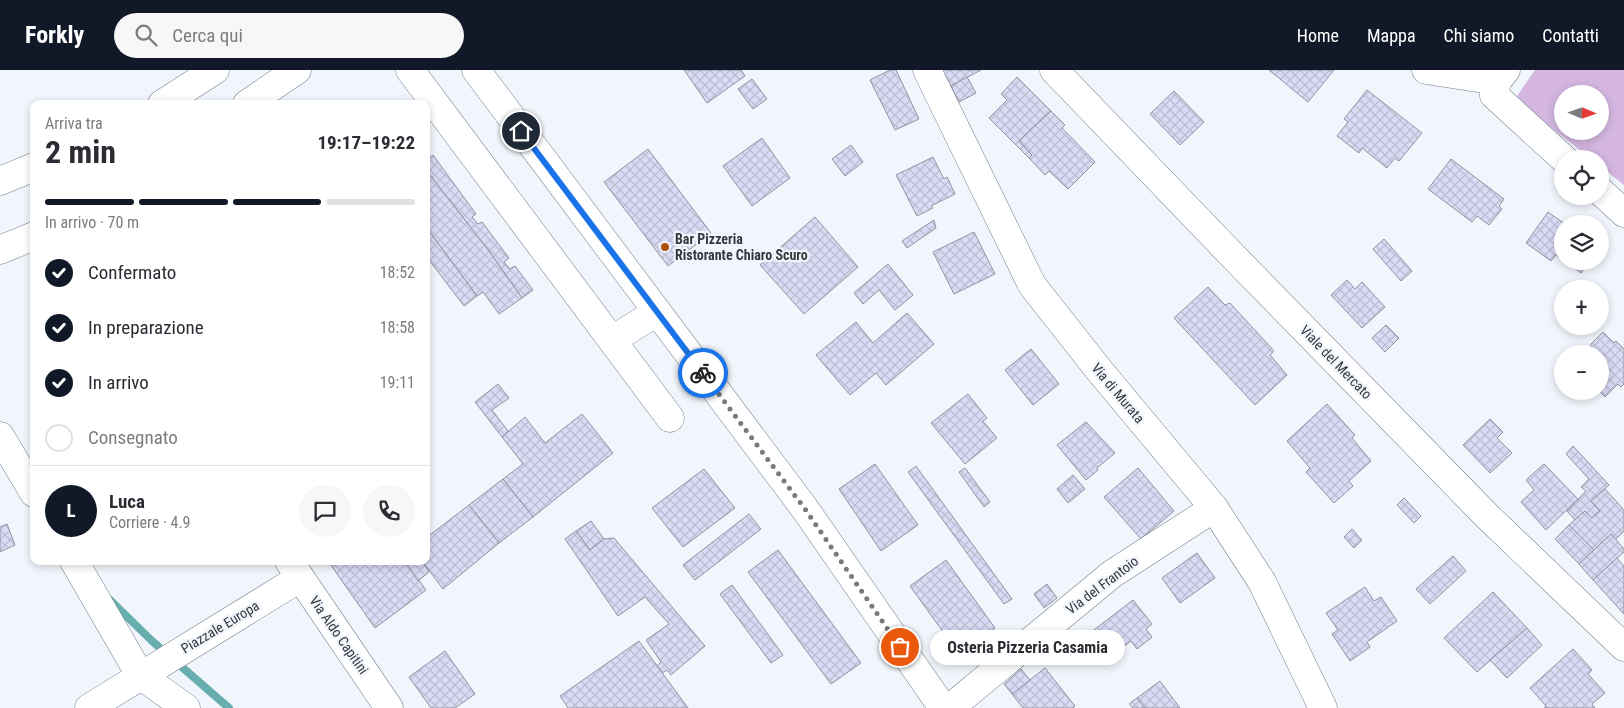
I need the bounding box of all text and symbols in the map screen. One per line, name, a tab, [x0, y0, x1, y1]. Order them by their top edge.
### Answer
search box	[114, 13, 464, 58]
text: Forkly	[25, 21, 84, 49]
icon: search	[132, 21, 160, 49]
text: Cerca qui	[172, 24, 243, 47]
text: Home	[1297, 25, 1339, 46]
text: Mappa	[1367, 25, 1416, 46]
text: Chi siamo	[1444, 25, 1514, 46]
text: Contatti	[1542, 25, 1599, 46]
north arrow	[1554, 85, 1609, 140]
map controls	[1554, 85, 1609, 400]
pin	[500, 110, 542, 152]
text: Arriva tra	[45, 114, 103, 133]
icon: home	[507, 117, 535, 145]
text: 19:17–19:22	[317, 131, 415, 154]
text: 2 min	[45, 133, 116, 171]
button: locate	[1554, 150, 1609, 205]
text: In arrivo · 70 m	[45, 213, 139, 232]
button: layers	[1554, 215, 1609, 270]
place label: Bar Pizzeria Ristorante Chiaro Scuro	[675, 231, 808, 263]
marker: Bar Pizzeria Ristorante Chiaro Scuro	[659, 241, 671, 253]
icon: check	[45, 259, 73, 287]
text: Confermato	[88, 261, 176, 284]
text: 18:52	[380, 263, 415, 282]
button: +	[1554, 280, 1609, 335]
icon: check	[45, 314, 73, 342]
text: In preparazione	[88, 316, 204, 339]
text: 18:58	[380, 318, 415, 337]
street label: Viale del Mercato	[1297, 322, 1375, 402]
button: −	[1554, 345, 1609, 400]
courier	[678, 348, 728, 398]
icon: bike	[689, 359, 717, 387]
street label: Via di Murata	[1088, 360, 1148, 426]
icon: check	[45, 369, 73, 397]
text: In arrivo	[88, 371, 149, 394]
text: 19:11	[380, 373, 415, 392]
text: Consegnato	[88, 426, 178, 449]
button: chat	[299, 485, 351, 537]
button: phone	[363, 485, 415, 537]
text: Luca	[109, 490, 145, 513]
text: L	[66, 499, 76, 522]
text: Corriere · 4.9	[109, 513, 191, 532]
street label: Via del Frantoio	[1063, 553, 1141, 617]
street label: Via Aldo Capitini	[306, 593, 372, 677]
street label: Piazzale Europa	[178, 597, 262, 657]
pin	[879, 626, 921, 668]
callout: Osteria Pizzeria Casamia	[930, 630, 1125, 664]
icon: bag	[886, 633, 914, 661]
text: Osteria Pizzeria Casamia	[947, 638, 1108, 657]

